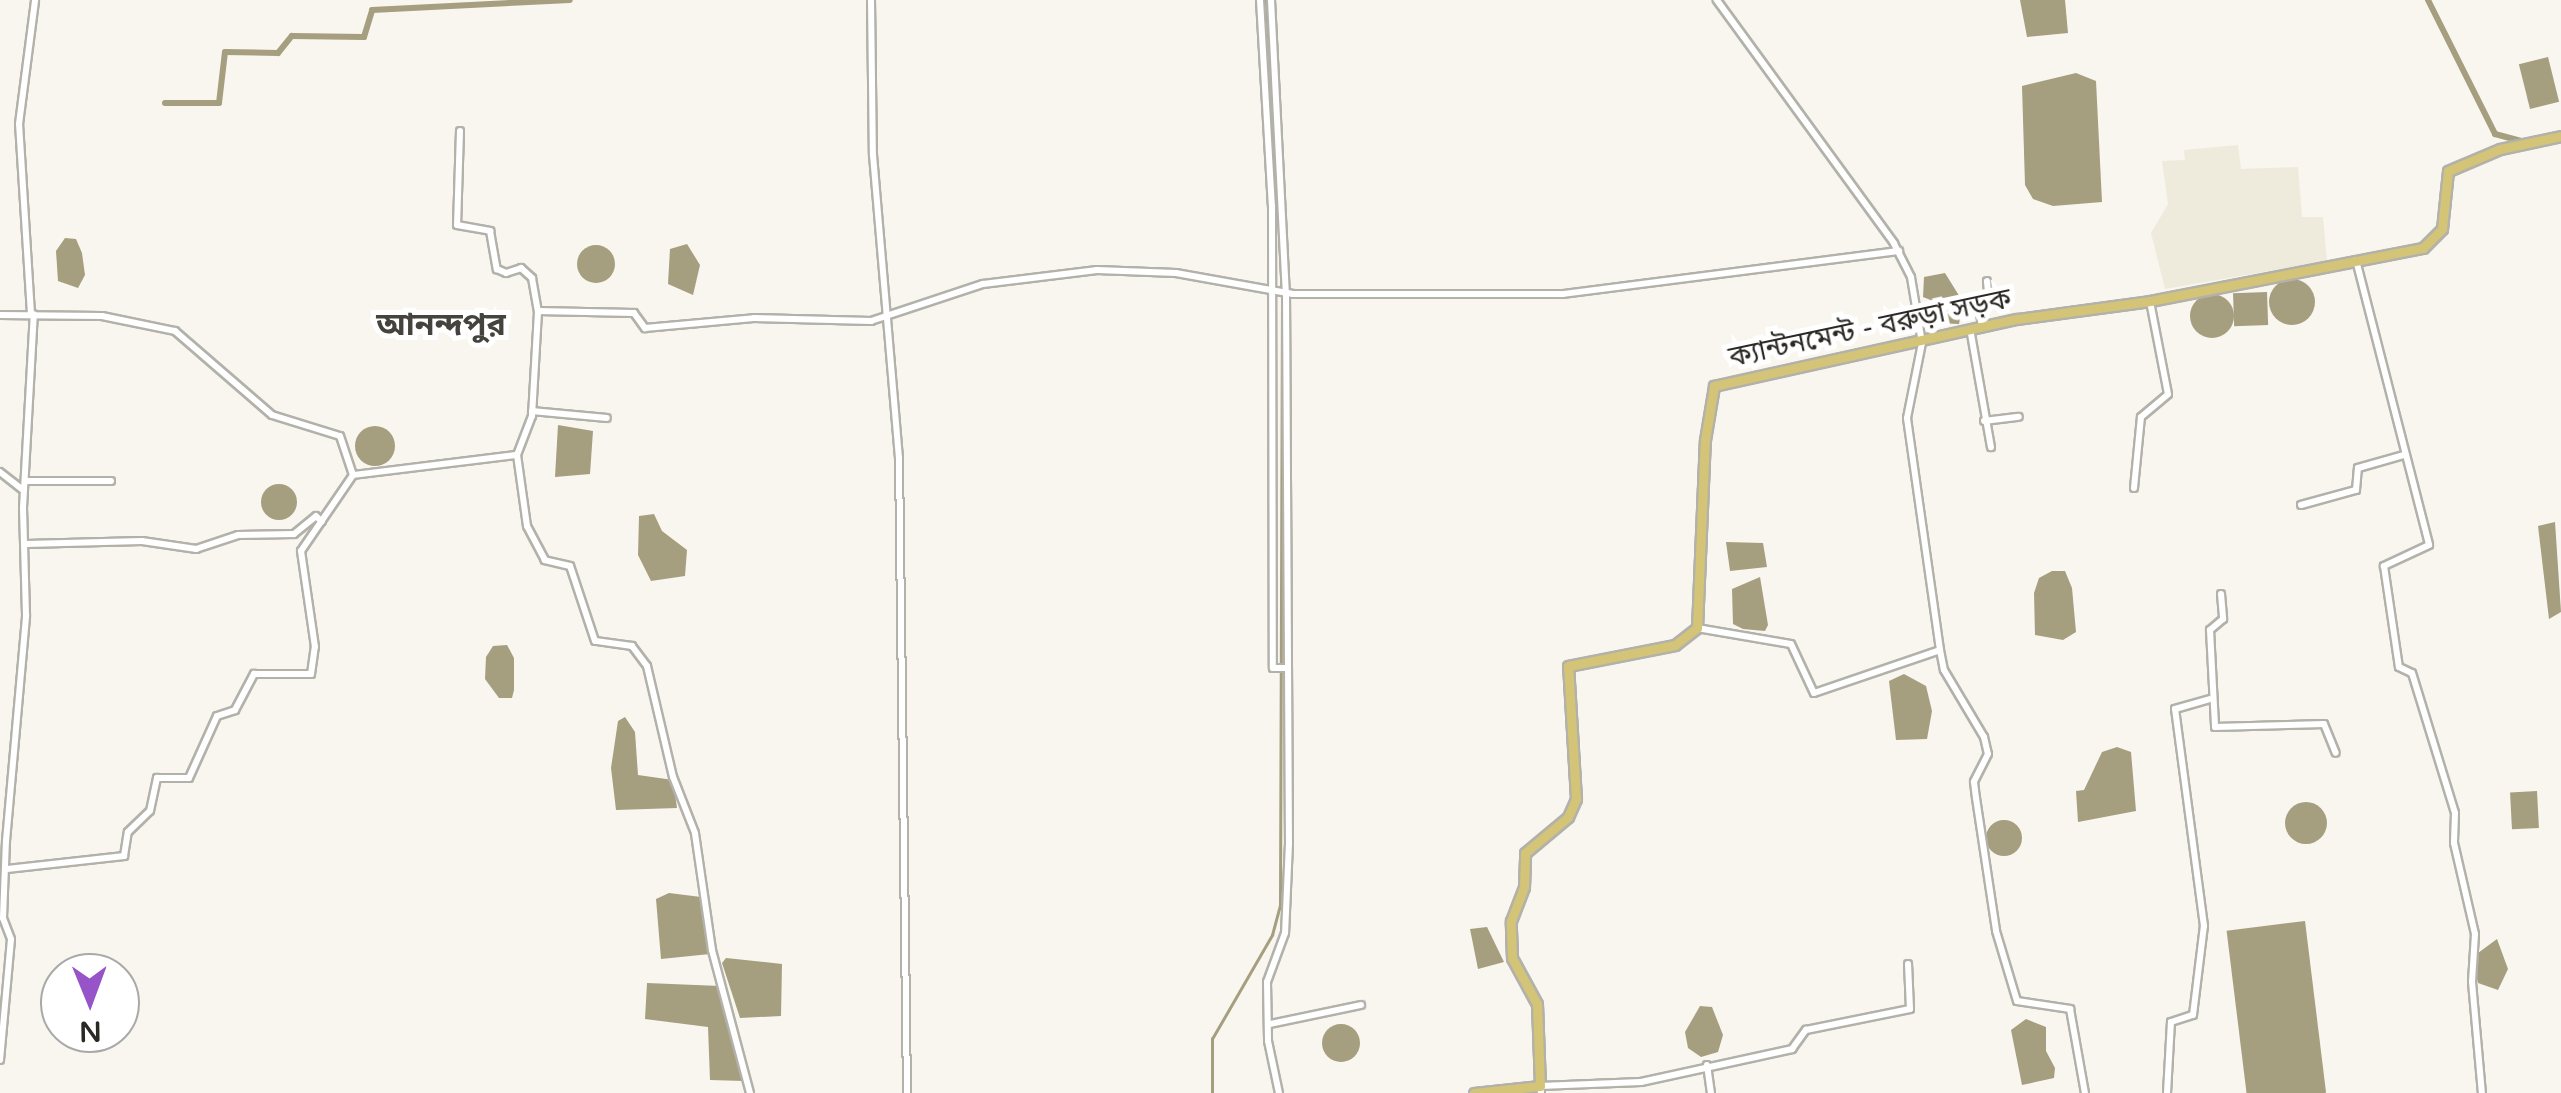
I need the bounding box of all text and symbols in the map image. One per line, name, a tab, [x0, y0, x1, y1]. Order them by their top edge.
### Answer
street label: ক্যান্টনমেন্ট - বরুড়া সড়ক	[1726, 282, 2014, 374]
district label: আনন্দপুর	[376, 306, 506, 344]
north arrow	[40, 953, 140, 1053]
text: N	[79, 1014, 102, 1048]

